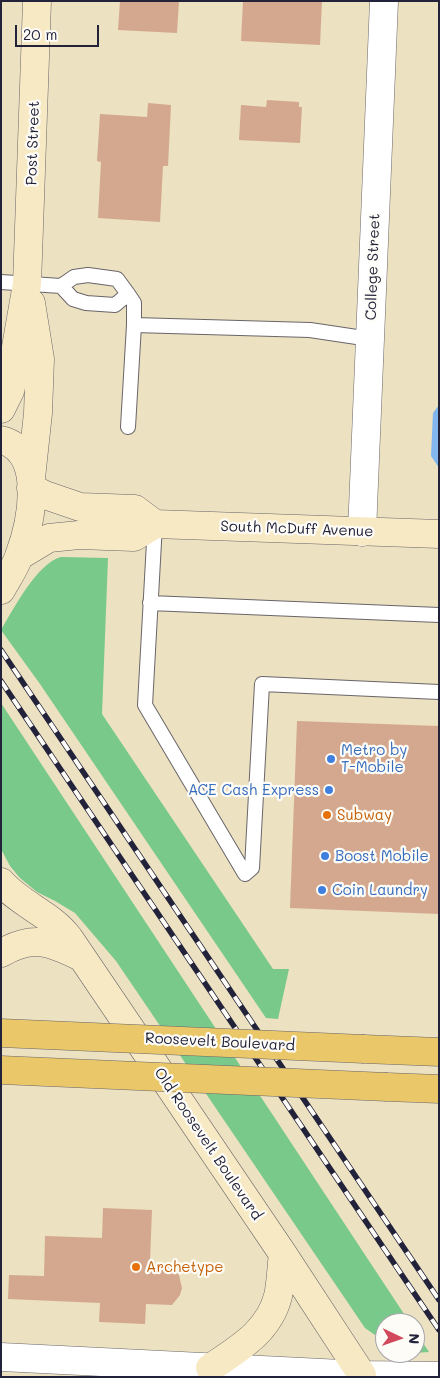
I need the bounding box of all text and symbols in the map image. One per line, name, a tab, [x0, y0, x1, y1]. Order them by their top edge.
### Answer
scale bar	[18, 15, 101, 47]
text: 20 m	[23, 24, 57, 44]
street label: Post Street	[23, 100, 43, 186]
street label: College Street	[362, 213, 384, 321]
street label: South McDuff Avenue	[220, 517, 374, 541]
place label: Metro by T-Mobile	[341, 741, 407, 776]
marker: Metro by T-Mobile	[325, 753, 337, 765]
place label: ACE Cash Express	[188, 781, 319, 799]
marker: ACE Cash Express	[323, 784, 335, 796]
place label: Subway	[337, 806, 392, 824]
marker: Subway	[321, 809, 333, 821]
place label: Boost Mobile	[335, 847, 429, 865]
marker: Boost Mobile	[319, 850, 331, 862]
place label: Coin Laundry	[332, 881, 428, 899]
marker: Coin Laundry	[316, 884, 328, 896]
street label: Roosevelt Boulevard	[145, 1029, 295, 1055]
street label: Old Roosevelt Boulevard	[150, 1064, 266, 1224]
place label: Archetype	[146, 1258, 223, 1276]
marker: Archetype	[130, 1261, 142, 1273]
north arrow	[375, 1313, 425, 1363]
text: N	[405, 1333, 424, 1345]

